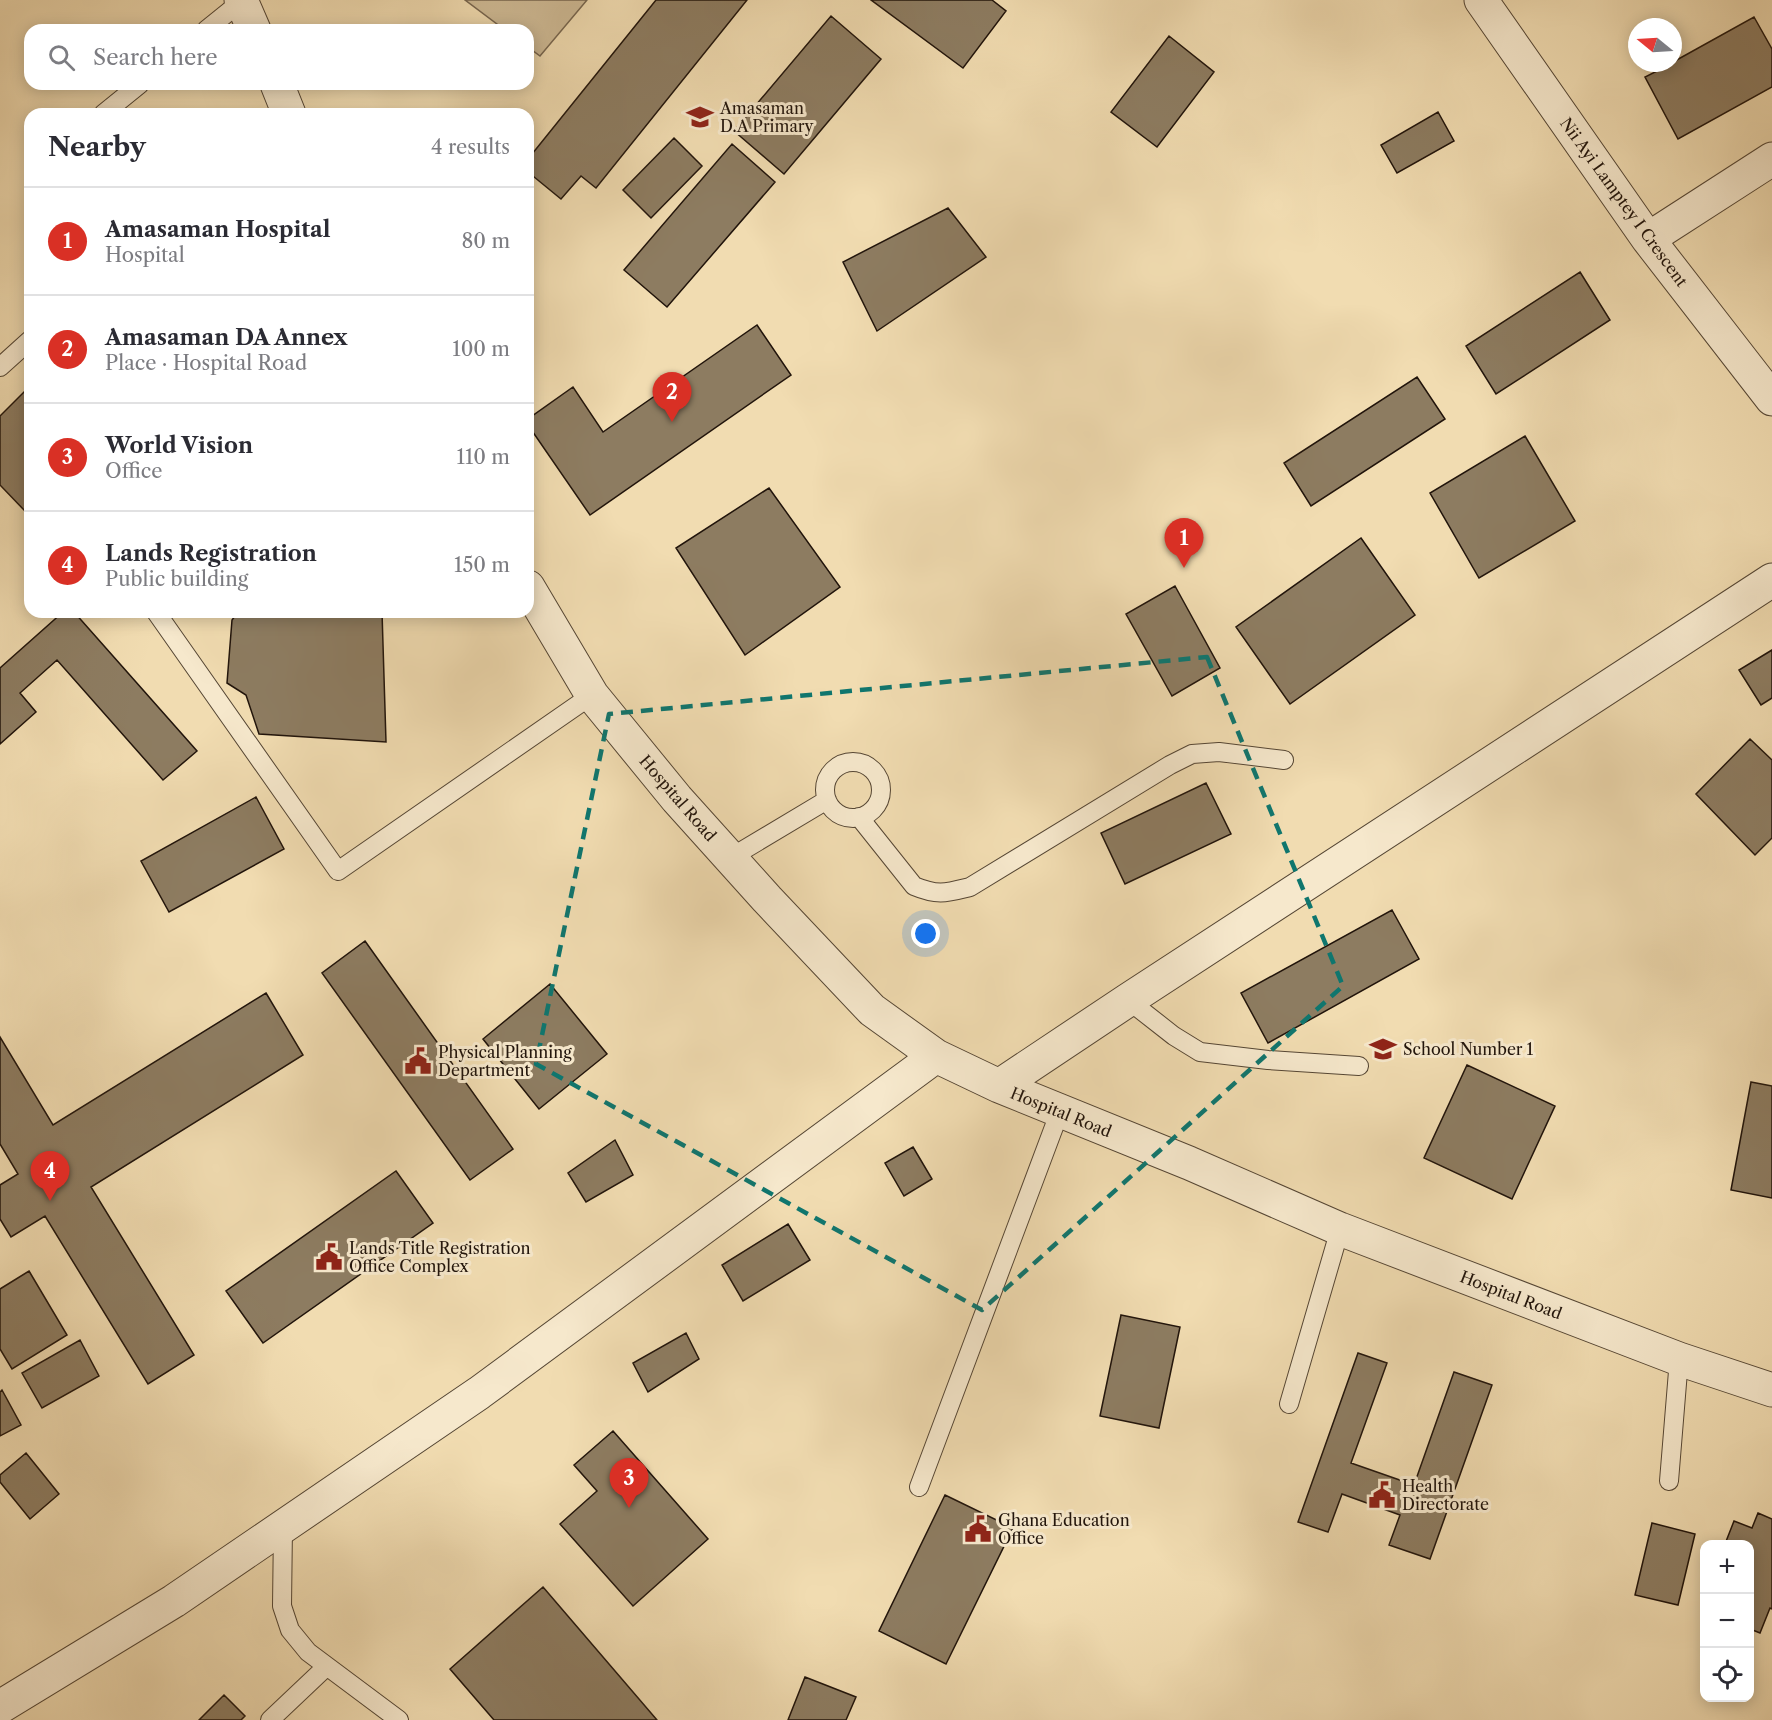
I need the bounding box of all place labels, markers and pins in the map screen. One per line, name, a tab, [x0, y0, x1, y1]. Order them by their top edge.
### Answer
place label: Amasaman D.A Primary	[719, 98, 815, 136]
school or university icon: Amasaman D.A Primary	[685, 102, 715, 132]
pin: 2	[652, 372, 692, 422]
pin: 1	[1164, 518, 1204, 568]
school or university icon: School Number 1	[1368, 1034, 1398, 1064]
place label: School Number 1	[1403, 1039, 1534, 1059]
place label: Physical Planning Department	[438, 1042, 572, 1080]
public building icon: Physical Planning Department	[403, 1046, 433, 1076]
pin: 4	[31, 1152, 70, 1201]
place label: Lands Title Registration Office Complex	[349, 1238, 531, 1276]
public building icon: Lands Title Registration Office Complex	[314, 1242, 344, 1272]
pin: 3	[610, 1458, 648, 1508]
place label: Health Directorate	[1402, 1476, 1489, 1514]
public building icon: Health Directorate	[1367, 1480, 1397, 1510]
place label: Ghana Education Office	[998, 1510, 1130, 1548]
public building icon: Ghana Education Office	[963, 1514, 993, 1544]

